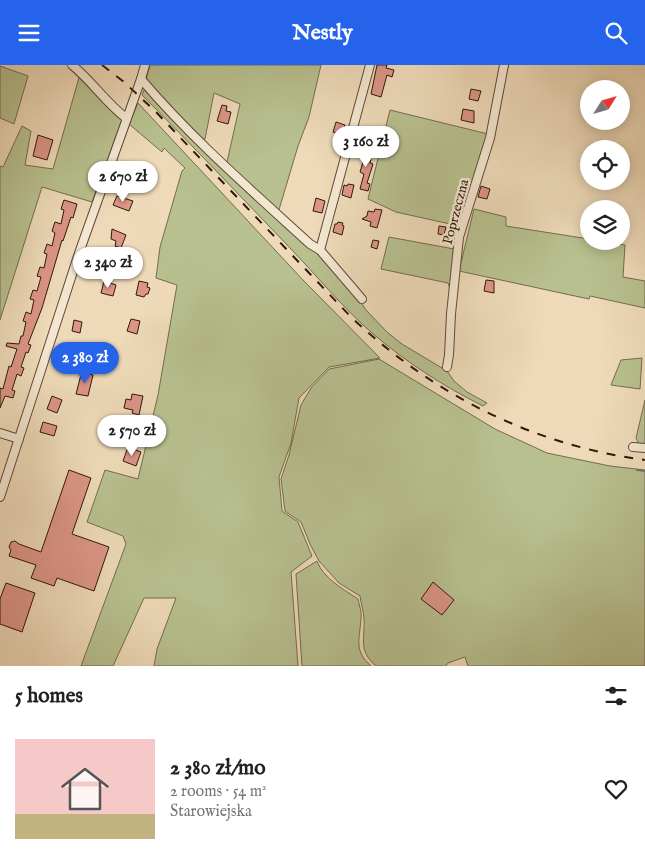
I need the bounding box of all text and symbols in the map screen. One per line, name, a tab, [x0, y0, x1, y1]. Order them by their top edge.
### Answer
icon: menu	[15, 19, 43, 47]
text: Nestly	[292, 19, 353, 47]
icon: search	[602, 19, 630, 47]
north arrow	[580, 80, 630, 130]
map controls	[580, 80, 630, 250]
pin: 3 160 zł	[314, 126, 418, 168]
text: 3 160 zł	[343, 132, 389, 152]
button: locate	[580, 140, 630, 190]
pin: 2 670 zł	[71, 161, 175, 203]
text: 2 670 zł	[99, 167, 147, 187]
street label: Poprzeczna	[439, 176, 474, 247]
button: layers	[580, 200, 630, 250]
pin: 2 340 zł	[56, 247, 160, 289]
text: 2 340 zł	[84, 253, 132, 273]
pin: 2 380 zł	[33, 341, 137, 384]
text: 2 380 zł	[62, 348, 108, 368]
pin: 2 570 zł	[80, 415, 184, 457]
text: 2 570 zł	[108, 421, 156, 441]
icon: filters	[602, 682, 630, 710]
text: 5 homes	[15, 683, 83, 710]
text: 2 380 zł/mo	[170, 755, 266, 782]
icon: home	[55, 759, 115, 819]
icon: heart	[602, 775, 630, 803]
text: 2 rooms · 54 m²	[170, 782, 267, 802]
text: Starowiejska	[170, 802, 252, 822]

